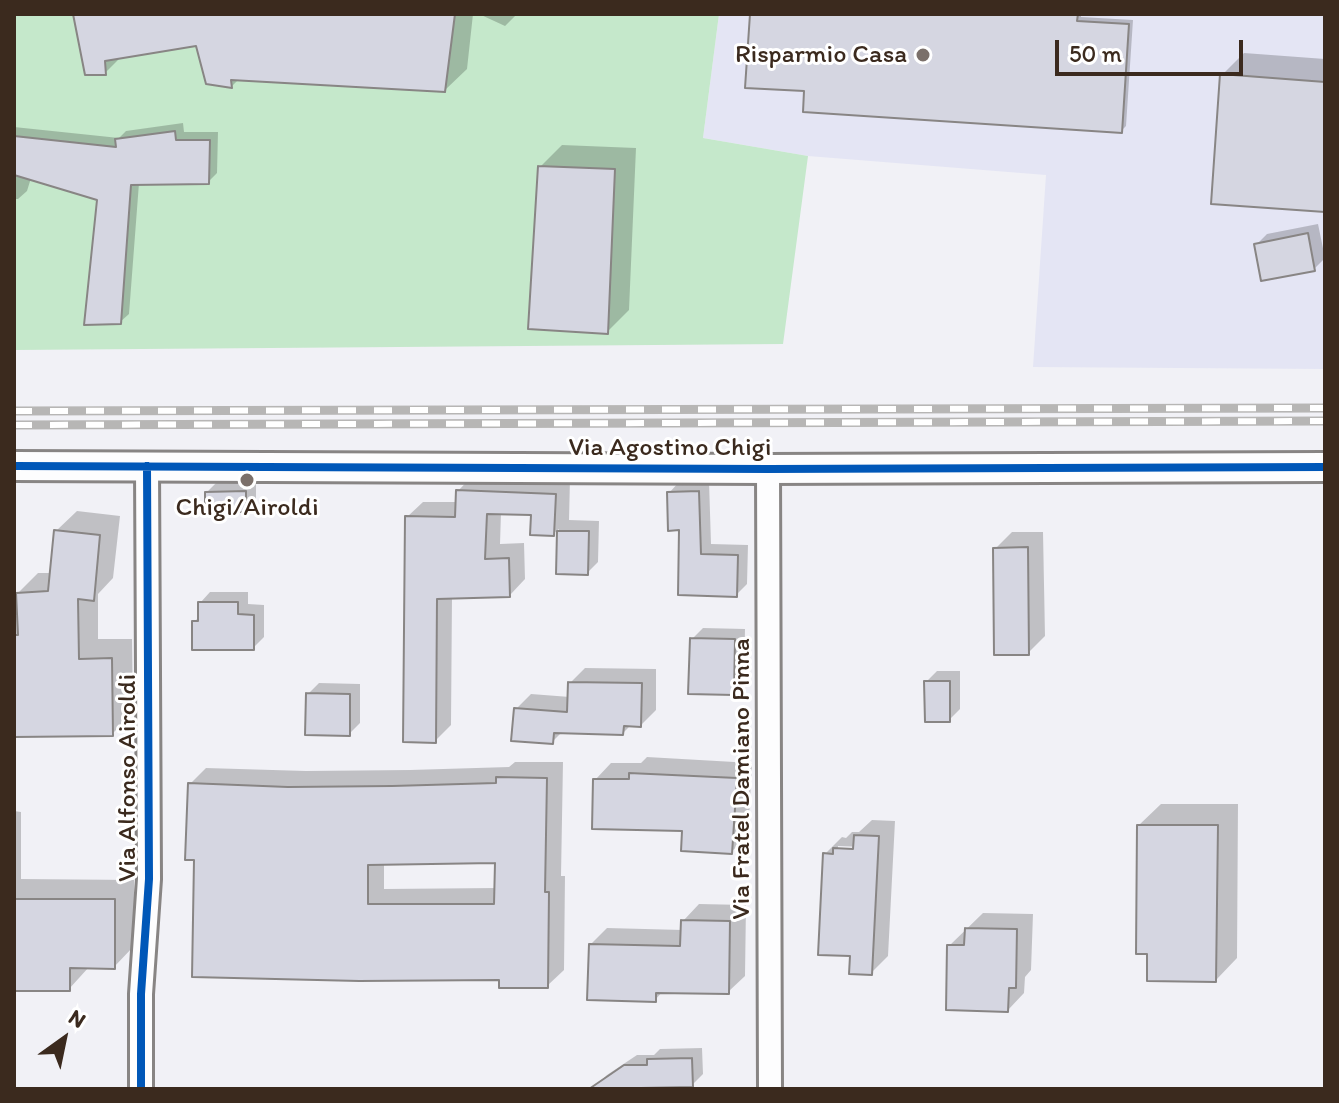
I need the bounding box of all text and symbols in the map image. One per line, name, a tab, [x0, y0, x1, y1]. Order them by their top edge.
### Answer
scale bar	[1059, 24, 1247, 74]
place label: Risparmio Casa	[735, 39, 907, 71]
text: 50 m	[1069, 39, 1122, 68]
marker: Risparmio Casa	[914, 46, 932, 64]
street label: Via Agostino Chigi	[569, 432, 771, 464]
marker: Chigi/Airoldi	[238, 471, 256, 489]
place label: Chigi/Airoldi	[175, 492, 319, 524]
street label: Via Fratel Damiano Pinna	[726, 638, 758, 920]
street label: Via Alfonso Airoldi	[112, 674, 144, 882]
north arrow	[24, 999, 104, 1079]
text: N	[64, 1003, 91, 1034]

